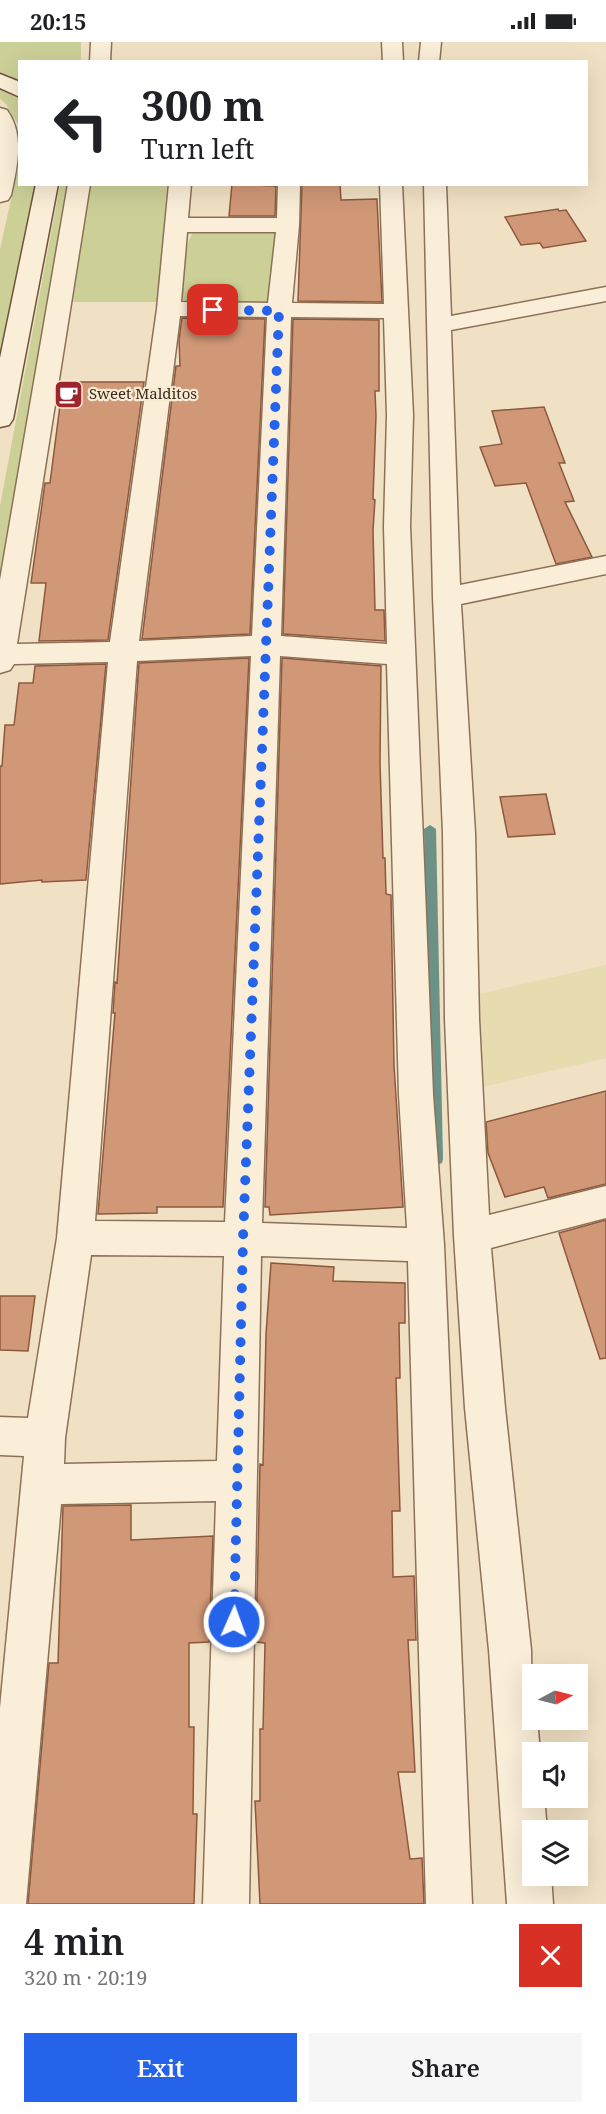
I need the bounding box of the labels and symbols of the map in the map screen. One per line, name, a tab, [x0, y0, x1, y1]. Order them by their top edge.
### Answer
pin	[187, 284, 238, 335]
cafe icon: Sweet Malditos	[52, 378, 84, 410]
place label: Sweet Malditos	[89, 383, 197, 403]
position arrow	[202, 1590, 266, 1654]
north arrow	[522, 1664, 588, 1730]

